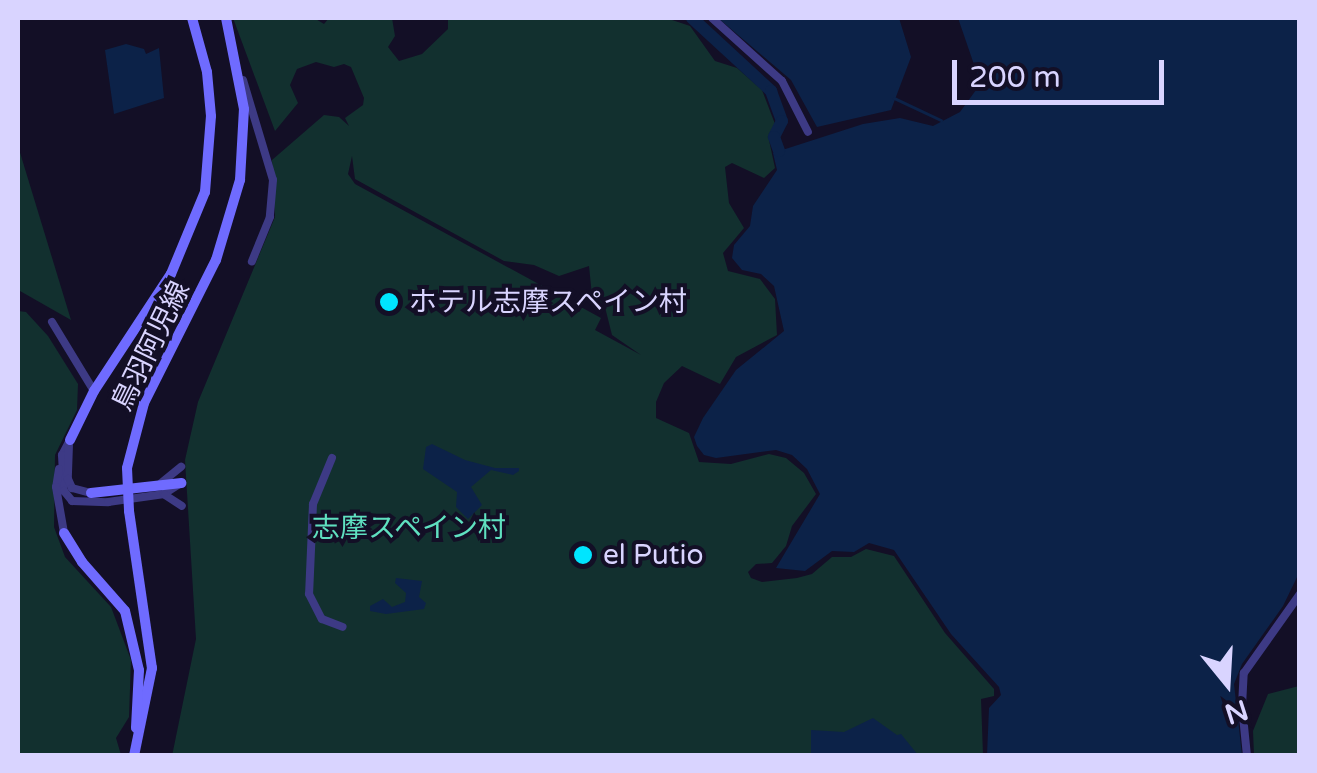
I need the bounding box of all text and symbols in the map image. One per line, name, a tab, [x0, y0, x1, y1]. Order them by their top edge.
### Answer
scale bar	[957, 40, 1170, 102]
text: 200 m	[969, 59, 1061, 96]
street label: 鳥羽阿児線	[105, 276, 197, 416]
place label: ホテル志摩スペイン村	[409, 285, 689, 319]
marker: ホテル志摩スペイン村	[378, 291, 400, 313]
park label: 志摩スペイン村	[311, 511, 507, 545]
place label: el Putio	[603, 538, 703, 572]
marker: el Putio	[572, 544, 594, 566]
north arrow	[1177, 633, 1277, 733]
text: N	[1220, 692, 1252, 731]

